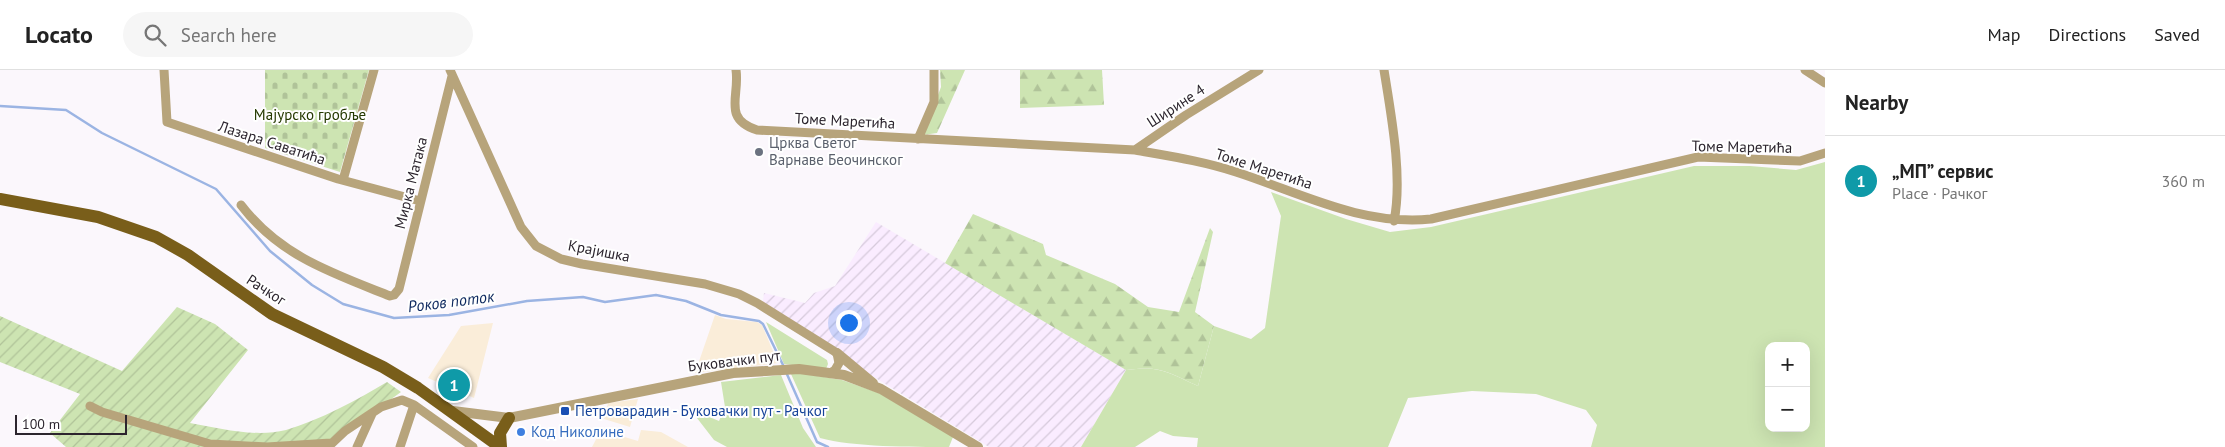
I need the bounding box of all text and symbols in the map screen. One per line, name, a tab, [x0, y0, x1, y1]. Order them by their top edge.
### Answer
search box	[123, 12, 473, 57]
text: Locato	[25, 19, 93, 50]
icon: search	[141, 21, 169, 49]
text: Search here	[181, 23, 277, 47]
text: Map	[1988, 23, 2020, 46]
text: Directions	[2048, 23, 2126, 46]
text: Saved	[2154, 23, 2200, 46]
street label: Ширине 4	[1143, 80, 1208, 131]
text: Nearby	[1845, 89, 1908, 116]
park label: Мајурско гробље	[254, 105, 366, 124]
street label: Томе Маретића	[794, 108, 896, 133]
street label: Лазара Саватића	[215, 116, 328, 169]
place label: Црква Светог Варнаве Беочинског	[769, 133, 903, 169]
street label: Мирка Матака	[390, 135, 431, 231]
street label: Томе Маретића	[1692, 136, 1792, 157]
street label: Томе Маретића	[1213, 144, 1315, 193]
marker: Црква Светог Варнаве Беочинског	[753, 146, 765, 158]
text: „МП” сервис	[1892, 159, 1993, 183]
text: 1	[1856, 171, 1866, 191]
text: 360 m	[2162, 171, 2205, 191]
text: Place · Рачког	[1892, 183, 1987, 203]
street label: Крајишка	[567, 235, 632, 266]
street label: Рачког	[243, 270, 290, 310]
water label: Роков поток	[407, 286, 496, 316]
your location	[836, 310, 862, 336]
map controls	[1765, 342, 1810, 432]
button: +	[1765, 342, 1810, 387]
street label: Буковачки пут	[687, 345, 781, 376]
pin: 1	[438, 366, 470, 404]
button: −	[1765, 387, 1810, 432]
place label: Петроварадин - Буковачки пут - Рачког	[575, 401, 828, 420]
marker: Петроварадин - Буковачки пут - Рачког	[559, 405, 571, 417]
scale bar	[15, 412, 128, 435]
text: 100 m	[22, 415, 60, 433]
place label: Код Николине	[531, 422, 624, 441]
marker: Код Николине	[515, 426, 527, 438]

